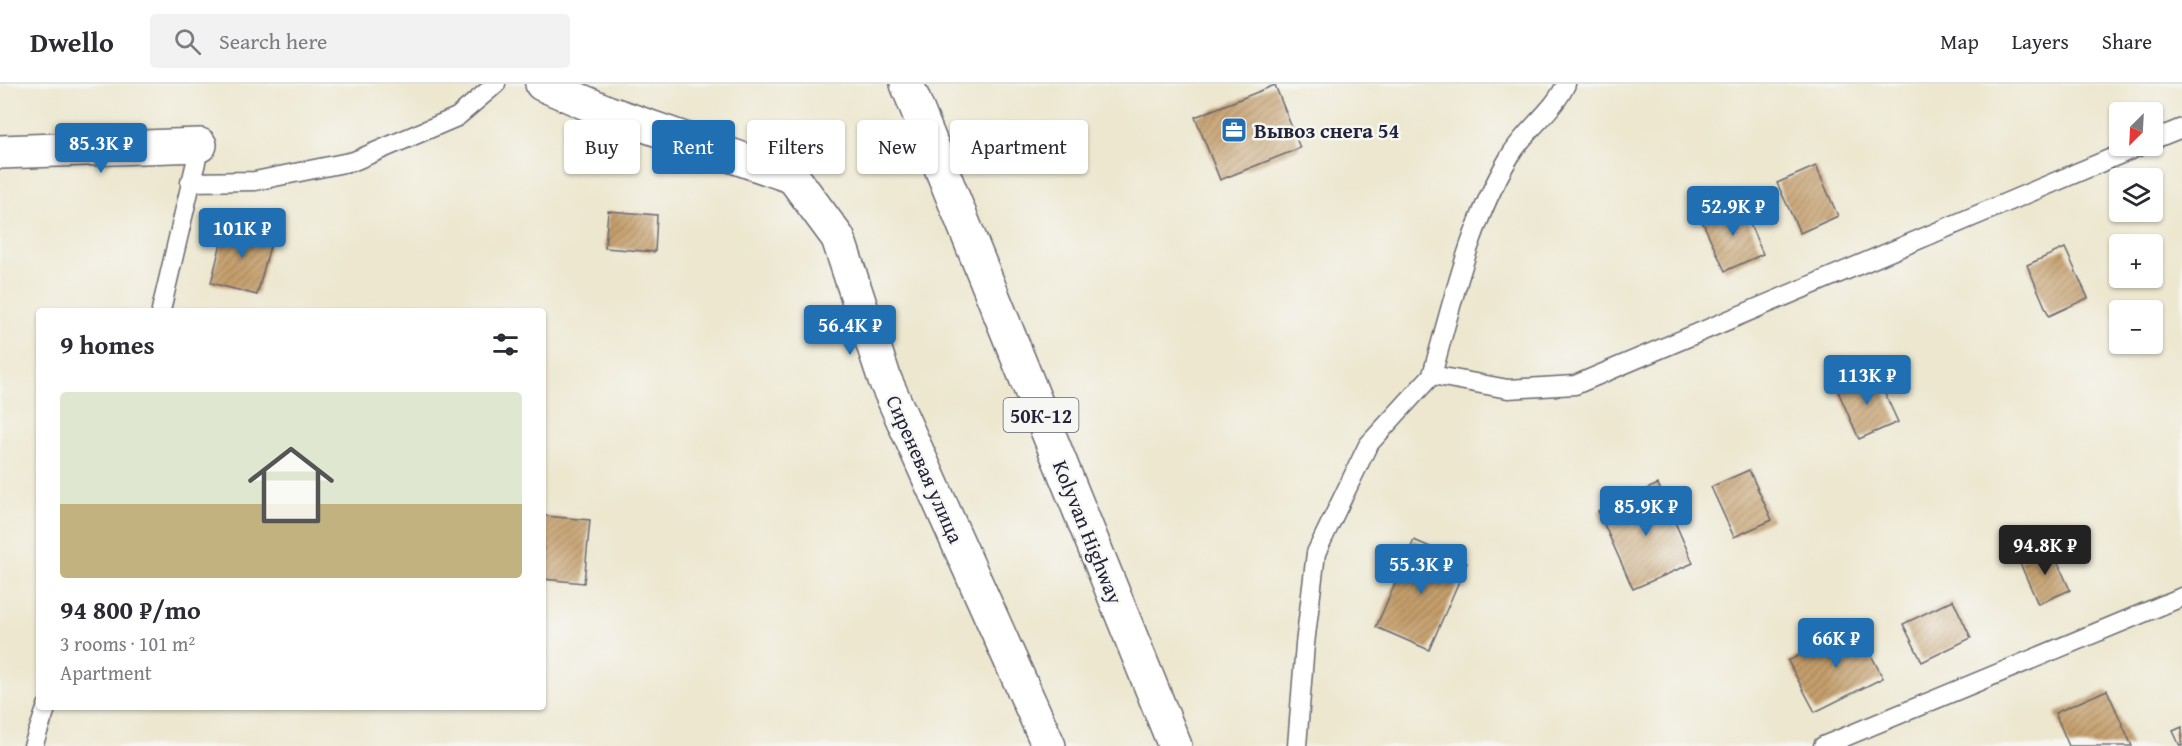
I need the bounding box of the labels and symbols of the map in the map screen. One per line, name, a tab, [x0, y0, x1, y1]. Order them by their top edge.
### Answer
north arrow	[2109, 102, 2163, 156]
office icon: Вывоз снега 54	[1219, 115, 1249, 145]
place label: Вывоз снега 54	[1254, 115, 1400, 146]
pin: 85.3K ₽	[46, 123, 156, 174]
pin: 52.9K ₽	[1678, 186, 1788, 237]
pin: 101K ₽	[193, 208, 291, 259]
pin: 56.4K ₽	[795, 305, 905, 356]
pin: 113K ₽	[1818, 355, 1916, 406]
street label: Сиреневая улица	[878, 390, 972, 548]
road number: 50К-12	[1004, 398, 1078, 432]
street label: Kolyvan Highway	[1045, 455, 1131, 609]
pin: 85.9K ₽	[1591, 486, 1701, 537]
pin: 94.8K ₽	[1990, 525, 2100, 576]
pin: 55.3K ₽	[1366, 544, 1476, 595]
pin: 66K ₽	[1794, 618, 1878, 669]

